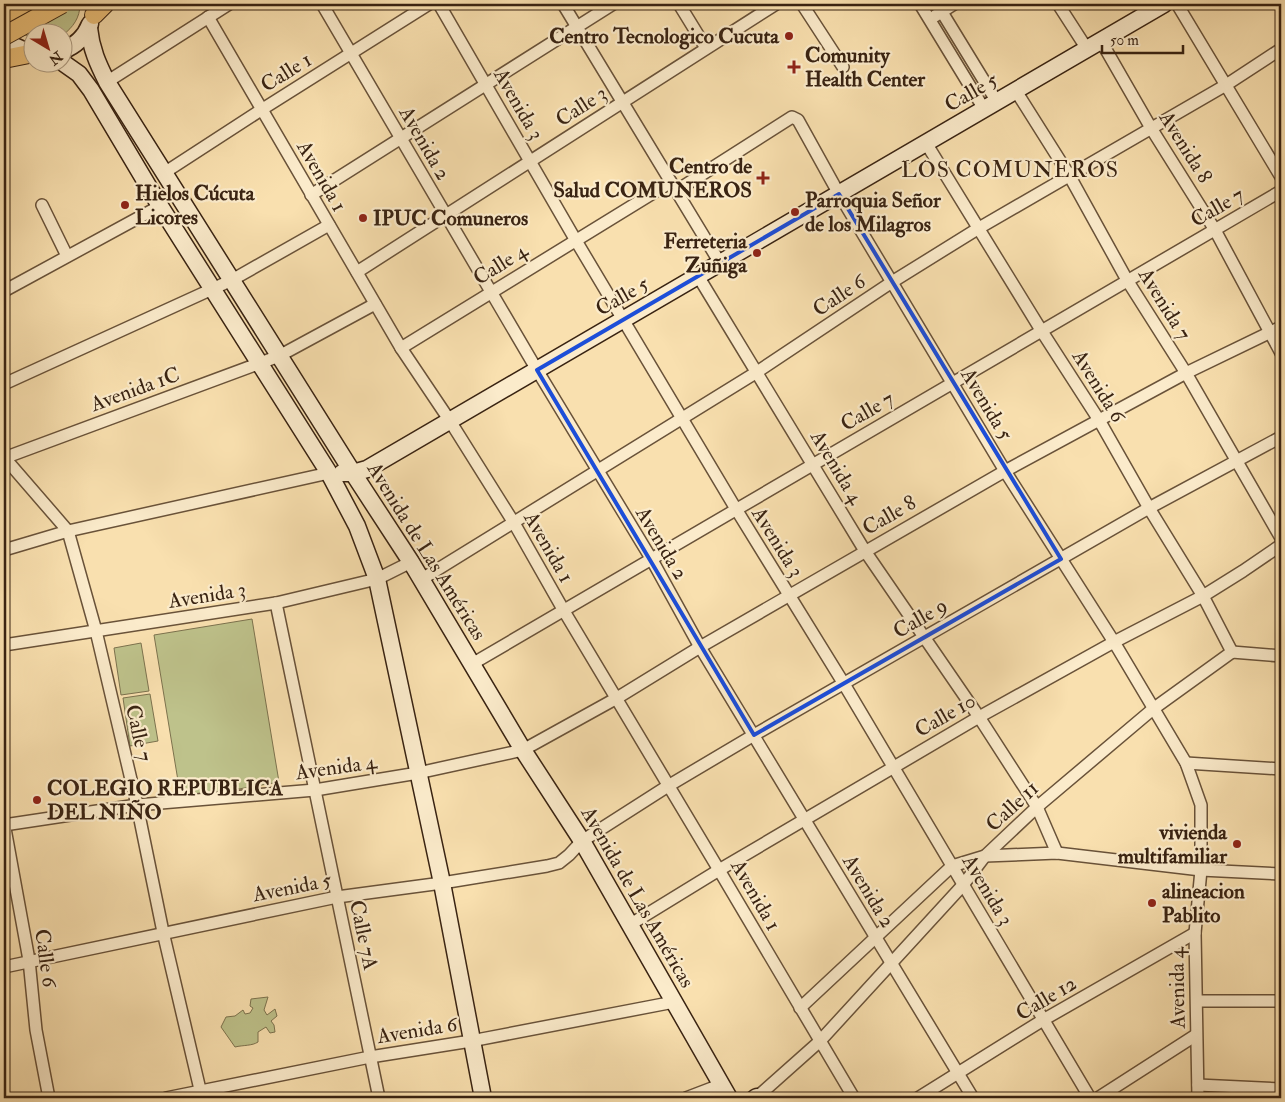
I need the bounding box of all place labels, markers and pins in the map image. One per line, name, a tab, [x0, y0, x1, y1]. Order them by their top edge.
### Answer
place label: Centro Tecnologico Cucuta	[549, 23, 780, 50]
marker: Centro Tecnologico Cucuta	[783, 30, 795, 42]
place label: Comunity Health Center	[805, 42, 926, 93]
marker: Comunity Health Center	[787, 60, 801, 74]
place label: Centro de Salud COMUNEROS	[553, 153, 752, 204]
marker: Centro de Salud COMUNEROS	[756, 171, 770, 185]
place label: Hielos Cúcuta Licores	[135, 180, 256, 231]
place label: Parroquia Señor de los Milagros	[805, 187, 942, 238]
marker: Hielos Cúcuta Licores	[119, 199, 131, 211]
place label: IPUC Comuneros	[373, 205, 528, 232]
marker: Parroquia Señor de los Milagros	[789, 206, 801, 218]
marker: IPUC Comuneros	[357, 212, 369, 224]
place label: Ferreteria Zuñiga	[664, 228, 748, 279]
marker: Ferreteria Zuñiga	[751, 247, 763, 259]
place label: COLEGIO REPUBLICA DEL NIÑO	[47, 775, 284, 826]
marker: COLEGIO REPUBLICA DEL NIÑO	[31, 794, 43, 806]
place label: vivienda multifamiliar	[1118, 819, 1228, 870]
marker: vivienda multifamiliar	[1231, 838, 1243, 850]
place label: alineacion Pablito	[1162, 878, 1245, 929]
marker: alineacion Pablito	[1146, 897, 1158, 909]

